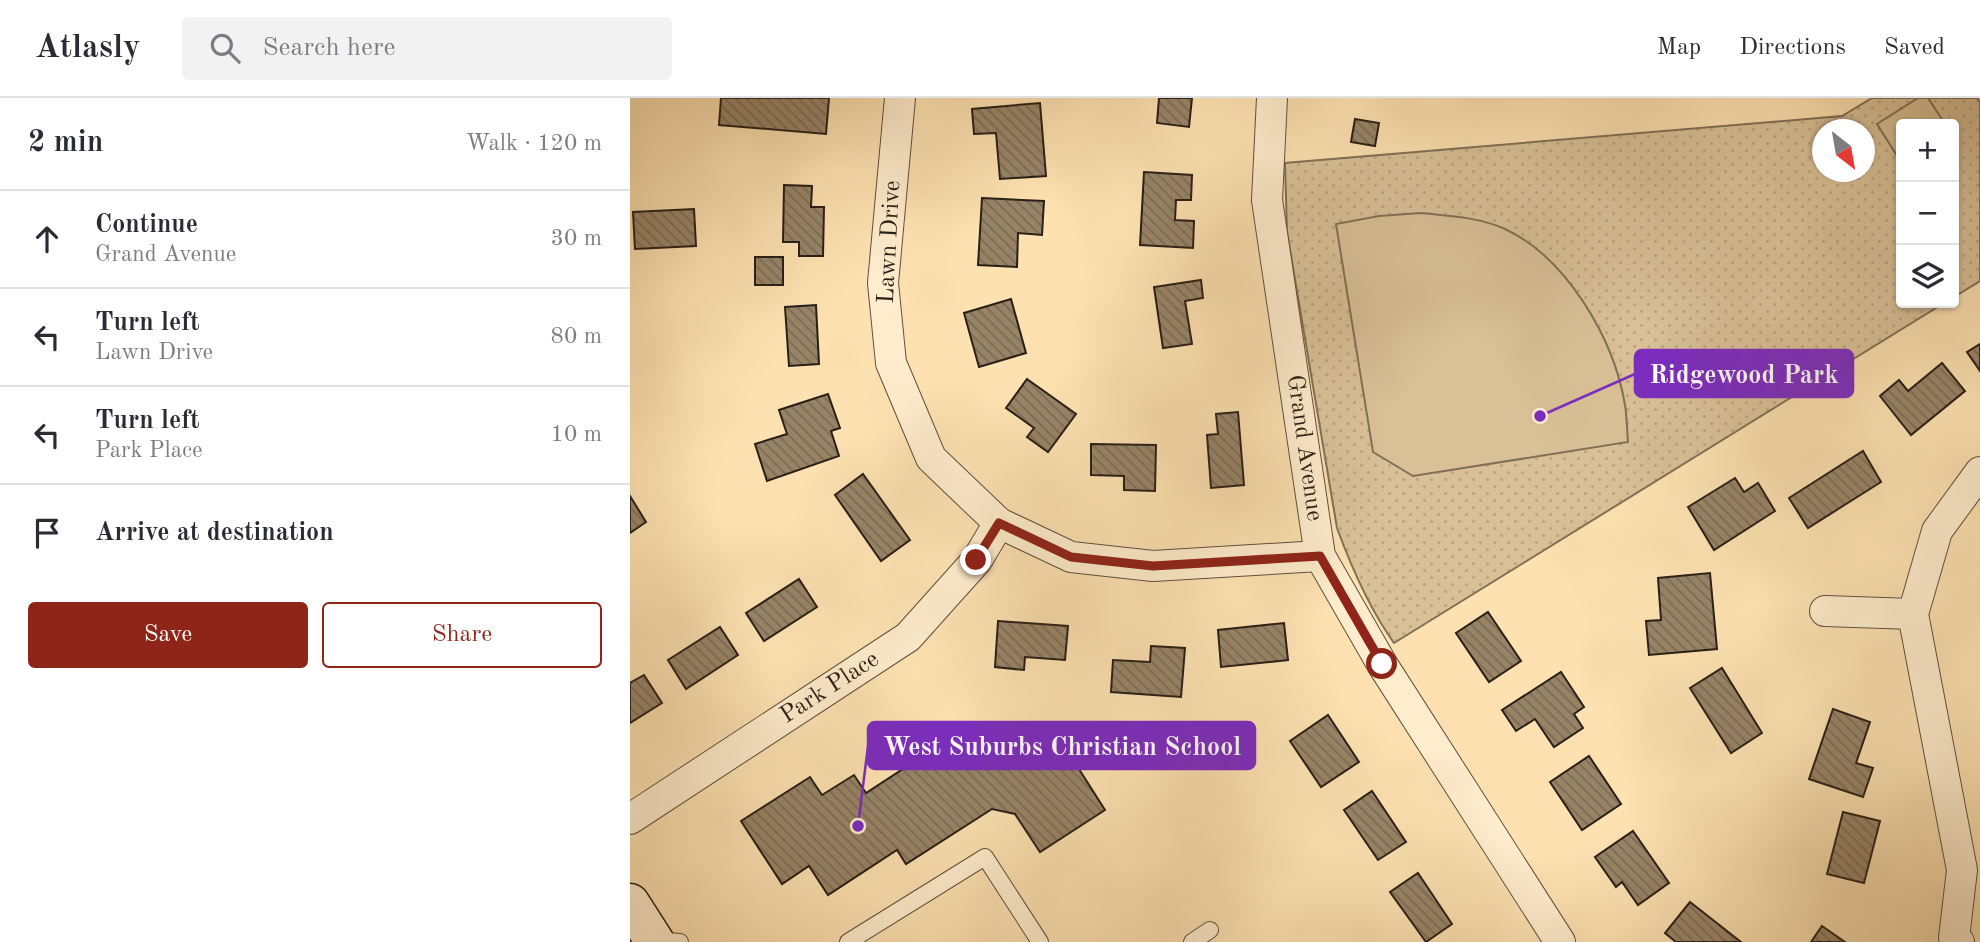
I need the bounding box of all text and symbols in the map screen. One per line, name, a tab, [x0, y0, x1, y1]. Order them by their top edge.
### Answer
search box	[182, 17, 672, 80]
icon: search	[206, 29, 244, 67]
text: Atlasly	[35, 32, 140, 65]
text: Search here	[262, 35, 396, 61]
text: Map	[1657, 36, 1701, 60]
text: Directions	[1739, 36, 1846, 60]
text: Saved	[1884, 36, 1945, 60]
north arrow	[1812, 119, 1875, 182]
map controls	[1896, 119, 1959, 308]
button: +	[1896, 119, 1959, 182]
text: 2 min	[28, 128, 103, 158]
text: Walk · 120 m	[466, 132, 602, 155]
street label: Lawn Drive	[875, 180, 905, 304]
button: −	[1896, 182, 1959, 245]
text: Continue	[95, 212, 198, 238]
icon: ahead	[28, 220, 66, 258]
text: 30 m	[551, 227, 602, 250]
text: Grand Avenue	[95, 243, 236, 266]
button: layers	[1896, 245, 1959, 308]
text: Turn left	[95, 310, 200, 336]
icon: left	[28, 318, 66, 356]
text: 80 m	[551, 325, 602, 348]
text: Lawn Drive	[95, 341, 213, 364]
callout: Ridgewood Park	[1635, 350, 1853, 397]
text: Ridgewood Park	[1649, 363, 1839, 389]
street label: Grand Avenue	[1282, 373, 1326, 523]
text: Turn left	[95, 408, 200, 434]
icon: left	[28, 416, 66, 454]
text: 10 m	[551, 423, 602, 446]
text: Park Place	[95, 439, 203, 462]
icon: arrive	[28, 514, 66, 552]
text: Arrive at destination	[95, 520, 334, 546]
route end	[960, 544, 991, 575]
button: Save	[28, 602, 308, 668]
button: Share	[322, 602, 602, 668]
street label: Park Place	[776, 647, 884, 729]
route start	[1366, 648, 1397, 679]
callout: West Suburbs Christian School	[868, 722, 1255, 769]
text: West Suburbs Christian School	[883, 735, 1241, 761]

